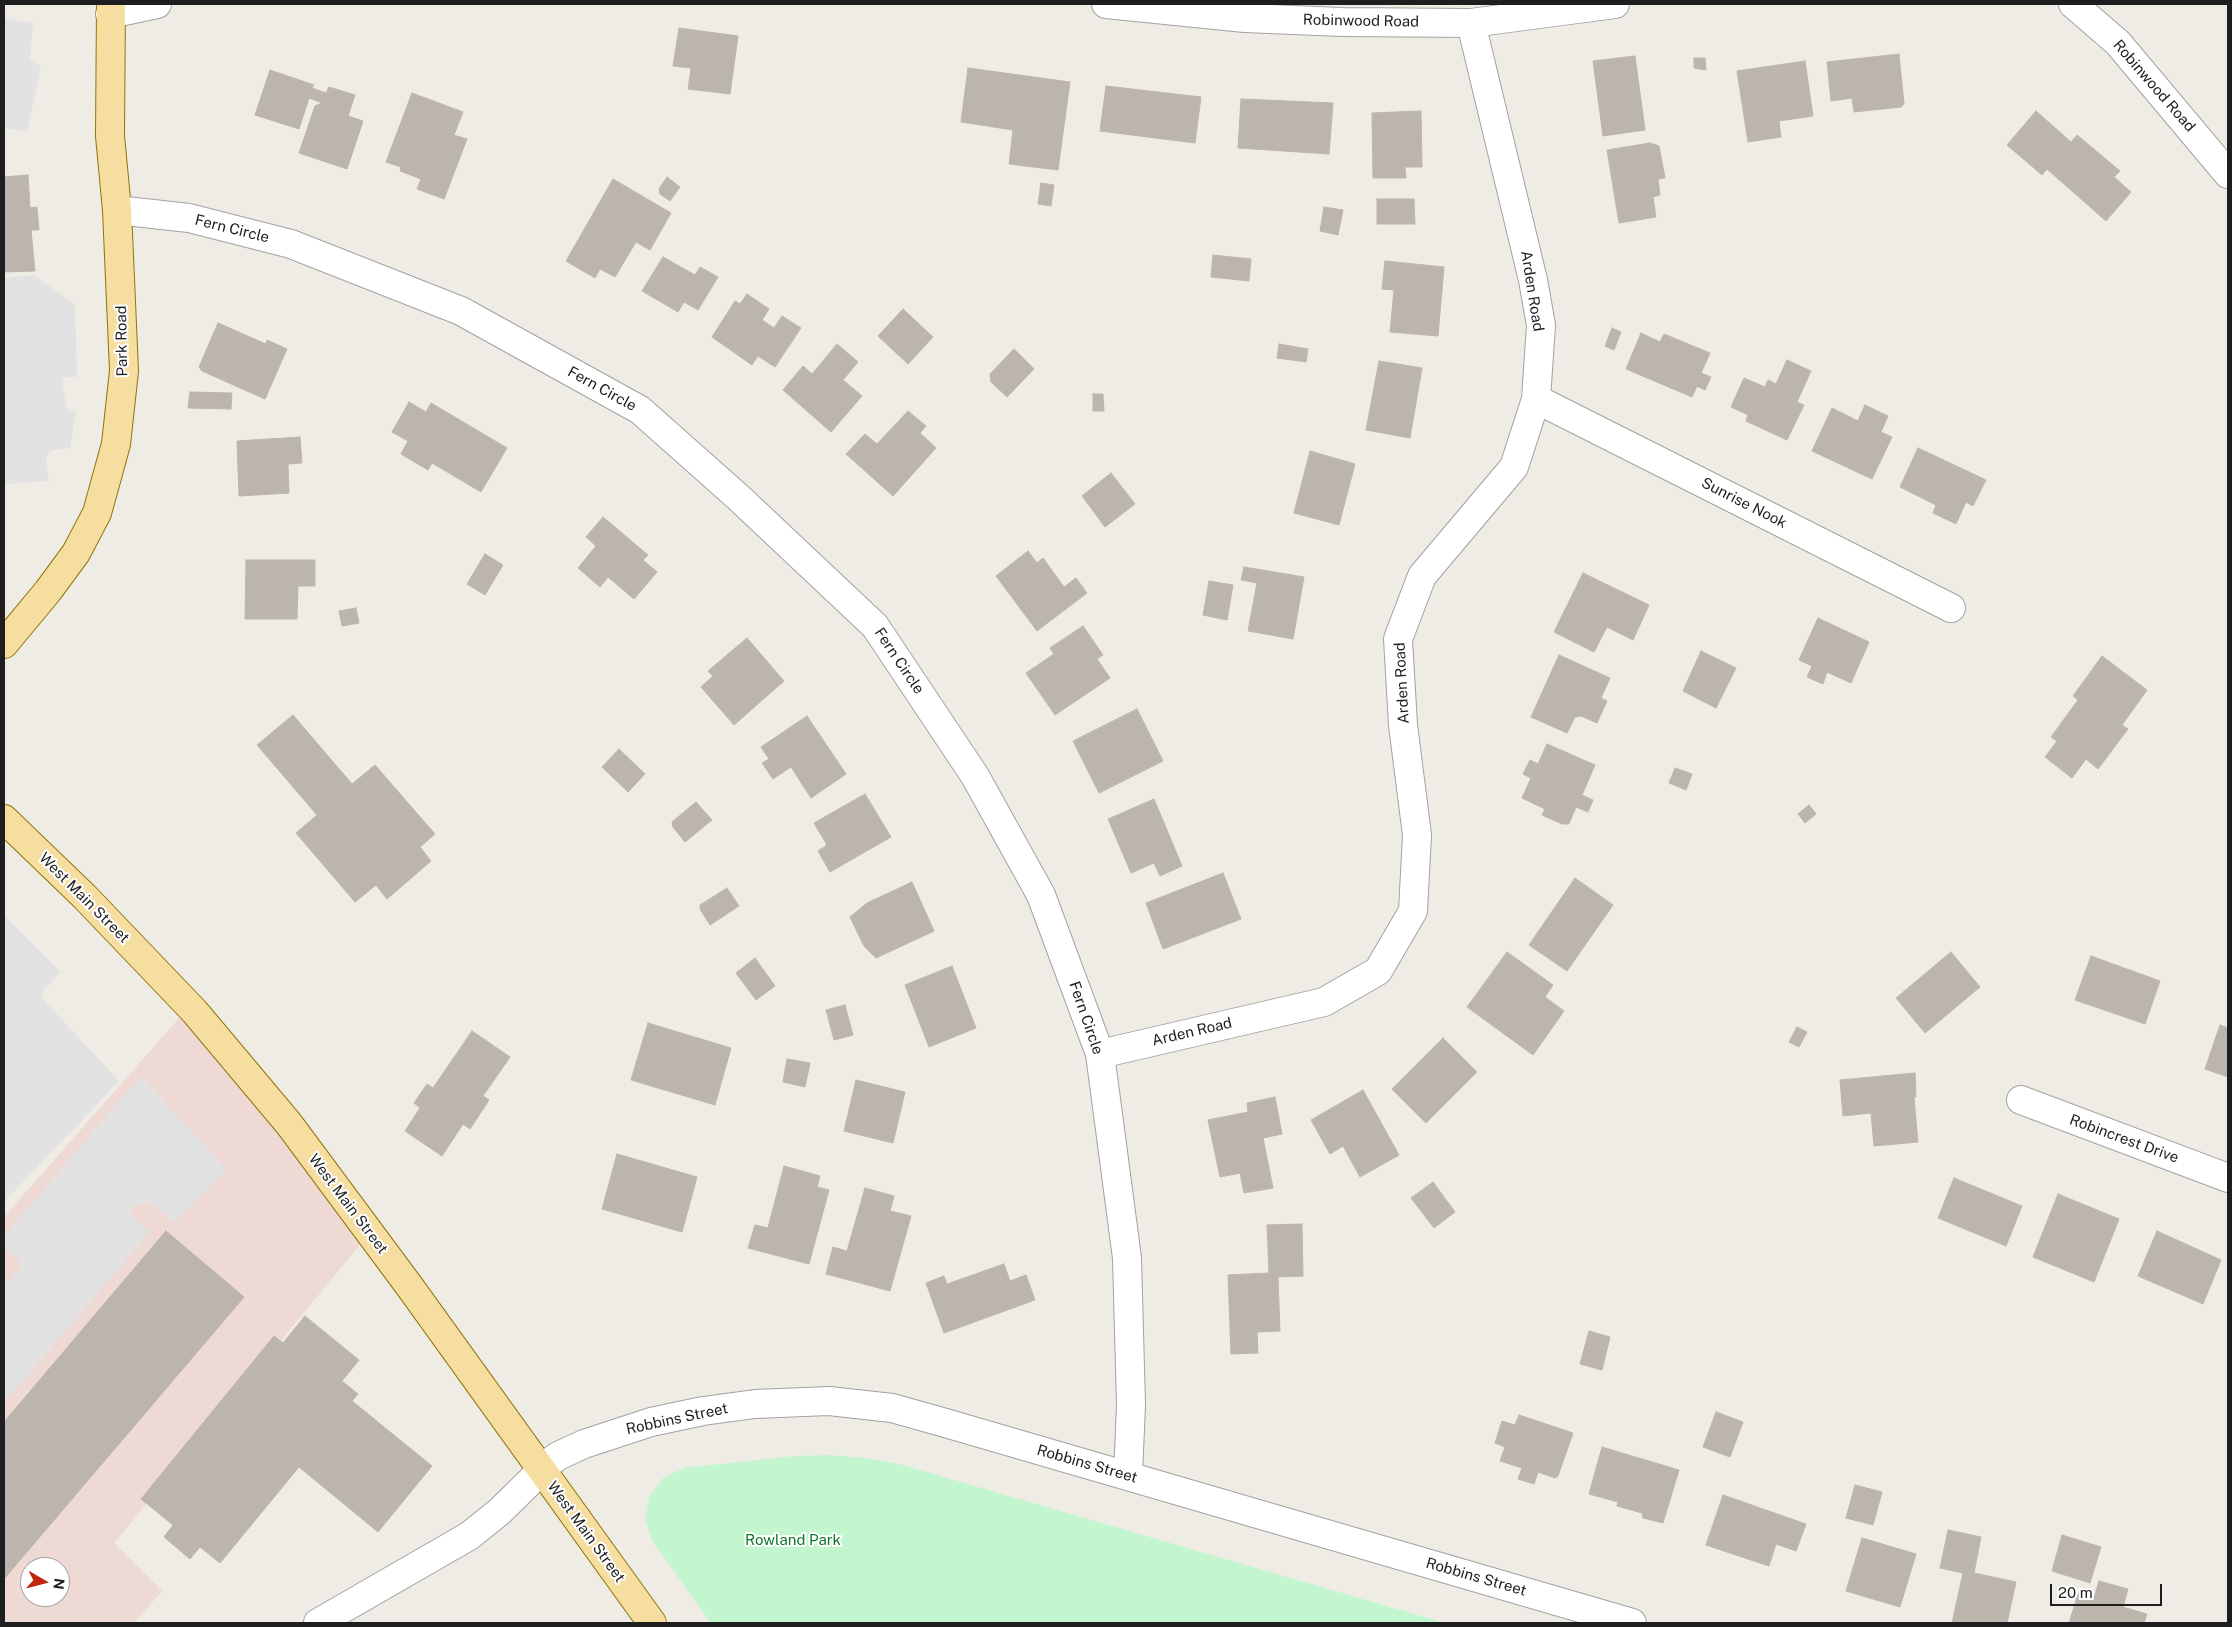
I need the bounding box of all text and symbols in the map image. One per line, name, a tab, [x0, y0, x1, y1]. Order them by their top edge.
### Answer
street label: Robinwood Road	[1303, 11, 1419, 31]
street label: Robinwood Road	[2109, 36, 2199, 136]
street label: Fern Circle	[193, 211, 271, 247]
street label: Arden Road	[1517, 249, 1547, 333]
street label: Park Road	[112, 305, 132, 377]
street label: Fern Circle	[564, 363, 640, 415]
street label: Sunrise Nook	[1698, 474, 1790, 532]
street label: Fern Circle	[870, 624, 928, 698]
street label: Arden Road	[1391, 642, 1413, 724]
street label: West Main Street	[35, 849, 133, 947]
street label: Fern Circle	[1065, 979, 1107, 1057]
street label: Arden Road	[1150, 1014, 1234, 1050]
street label: Robincrest Drive	[2067, 1111, 2181, 1167]
street label: West Main Street	[305, 1150, 391, 1258]
street label: Robbins Street	[624, 1399, 730, 1439]
street label: Robbins Street	[1035, 1441, 1139, 1487]
street label: West Main Street	[543, 1478, 629, 1586]
park label: Rowland Park	[745, 1531, 841, 1549]
street label: Robbins Street	[1424, 1554, 1528, 1600]
north arrow	[20, 1557, 70, 1607]
scale bar	[2052, 1574, 2164, 1606]
text: N	[50, 1577, 68, 1590]
text: 20 m	[2058, 1584, 2093, 1601]

